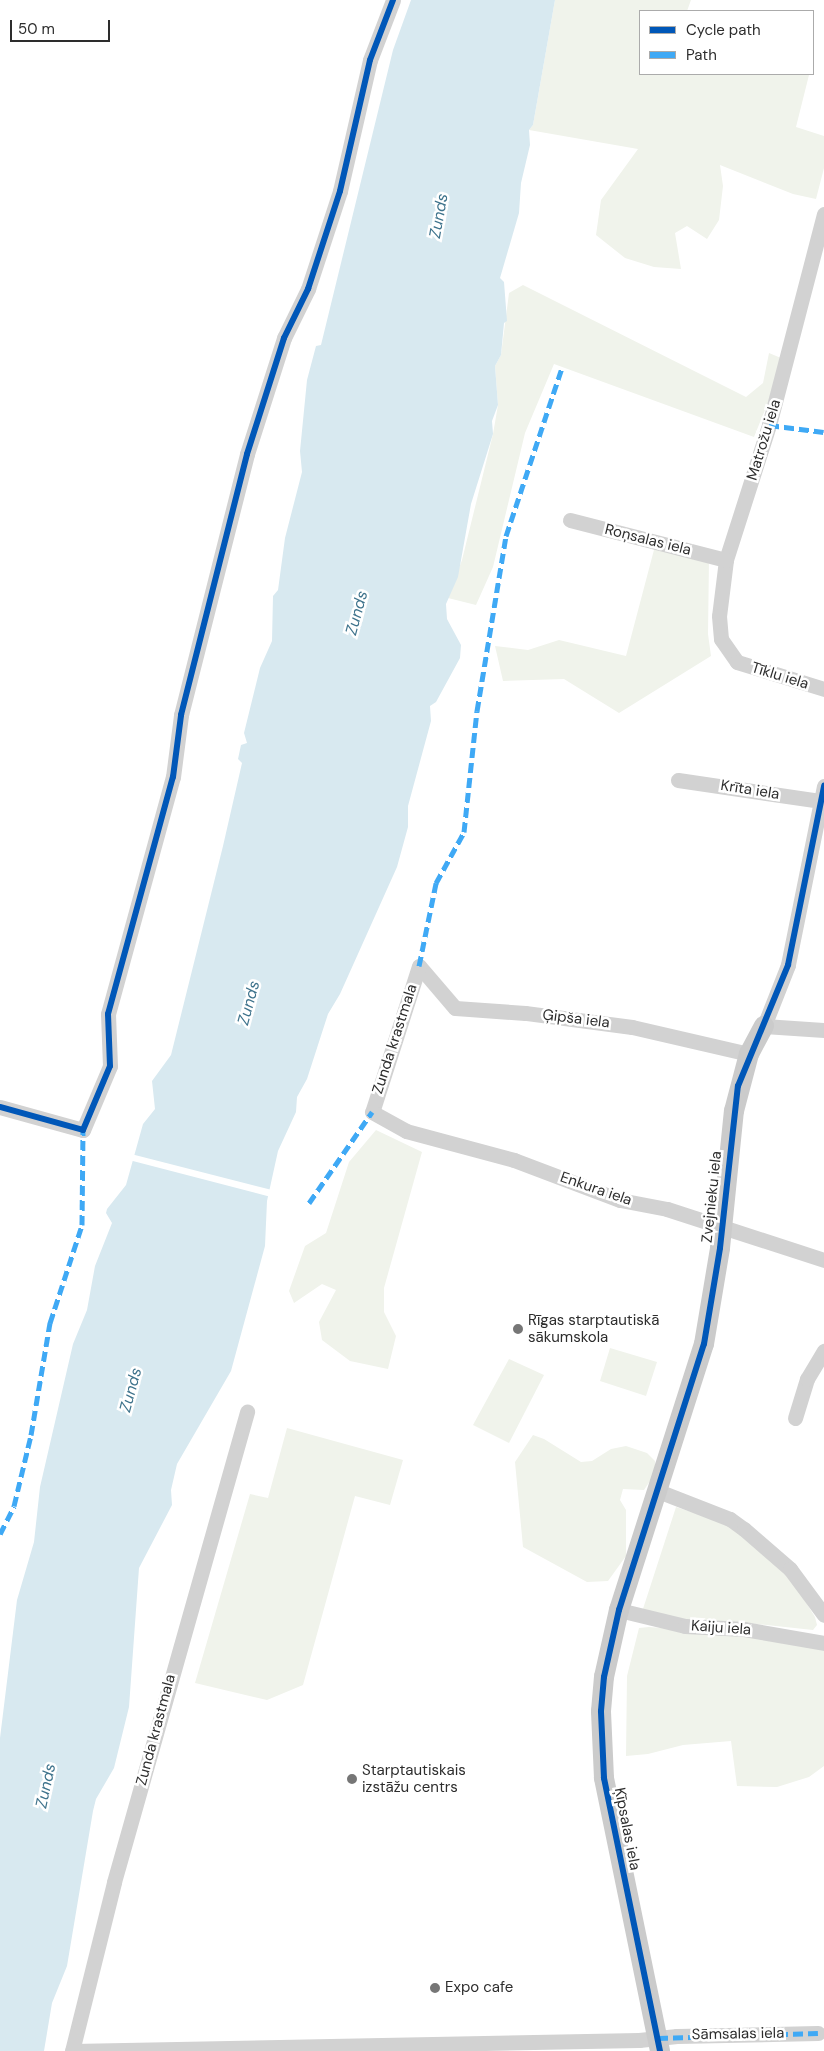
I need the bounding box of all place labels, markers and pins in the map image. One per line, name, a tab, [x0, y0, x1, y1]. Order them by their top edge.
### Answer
place label: Rīgas starptautiskā sākumskola	[528, 1311, 659, 1346]
marker: Rīgas starptautiskā sākumskola	[512, 1323, 524, 1335]
place label: Starptautiskais izstāžu centrs	[362, 1761, 466, 1796]
marker: Starptautiskais izstāžu centrs	[346, 1773, 358, 1785]
place label: Expo cafe	[445, 1979, 513, 1997]
marker: Expo cafe	[429, 1982, 441, 1994]

